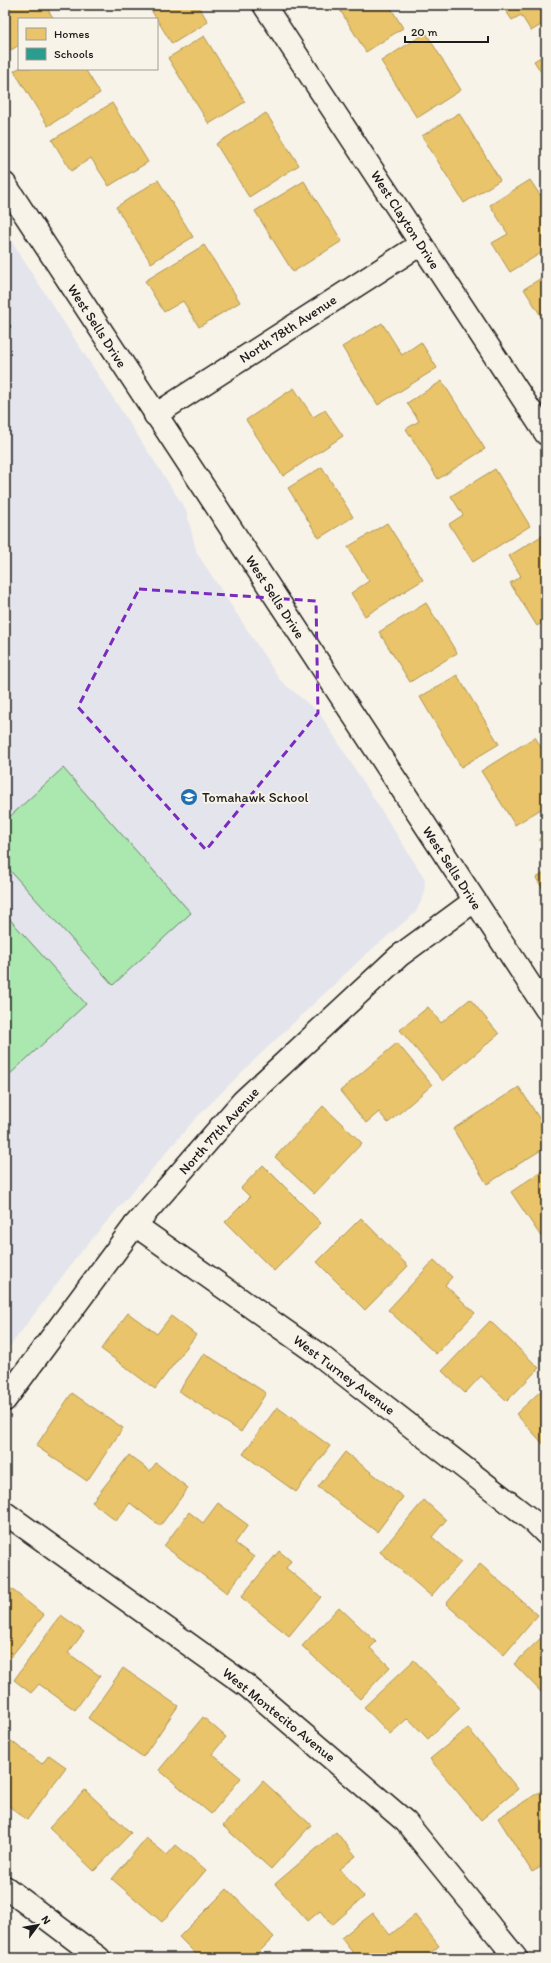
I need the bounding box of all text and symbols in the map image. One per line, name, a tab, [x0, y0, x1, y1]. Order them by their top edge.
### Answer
legend	[18, 18, 158, 70]
scale bar	[405, 18, 488, 44]
text: 20 m	[411, 25, 438, 39]
text: Homes	[54, 27, 90, 41]
text: Schools	[54, 47, 93, 61]
street label: West Clayton Drive	[367, 167, 443, 273]
street label: West Sells Drive	[64, 281, 130, 371]
street label: North 78th Avenue	[236, 291, 340, 367]
street label: West Sells Drive	[242, 552, 308, 642]
school or university icon: Tomahawk School	[179, 787, 199, 807]
place label: Tomahawk School	[202, 789, 309, 806]
street label: West Sells Drive	[419, 823, 485, 913]
street label: North 77th Avenue	[175, 1084, 263, 1178]
street label: West Turney Avenue	[290, 1331, 398, 1419]
street label: West Montecito Avenue	[219, 1664, 339, 1766]
north arrow	[18, 1905, 58, 1945]
text: N	[39, 1913, 54, 1927]

